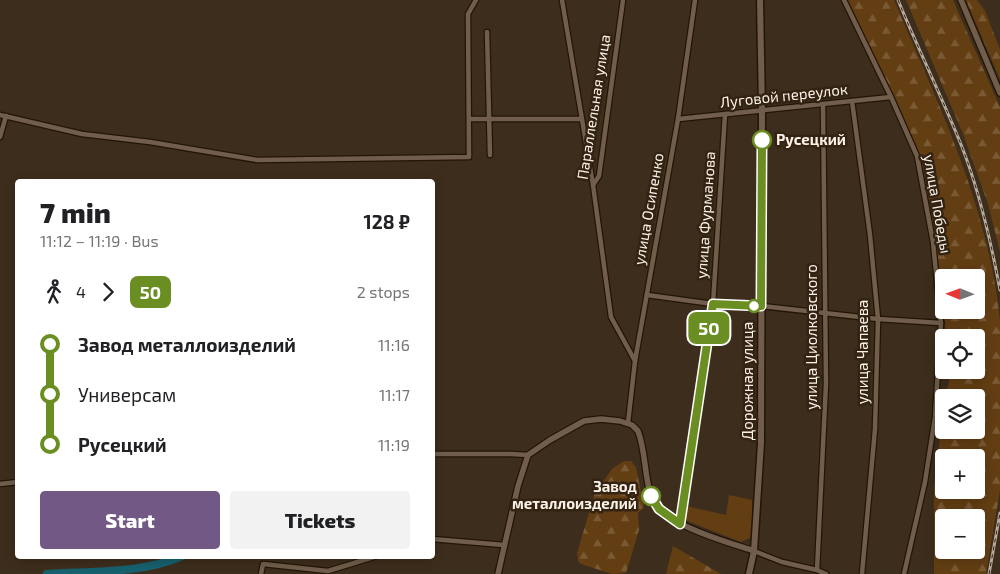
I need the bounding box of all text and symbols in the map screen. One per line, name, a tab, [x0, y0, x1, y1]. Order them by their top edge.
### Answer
street label: Параллельная улица	[573, 33, 614, 181]
street label: Луговой переулок	[719, 79, 849, 112]
marker: Русецкий	[752, 130, 772, 150]
place label: Русецкий	[776, 130, 846, 148]
street label: улица Осипенко	[629, 151, 668, 266]
street label: улица Фурманова	[692, 151, 719, 279]
street label: улица Победы	[919, 153, 956, 255]
text: 7 min	[40, 195, 111, 229]
text: 128 ₽	[364, 210, 410, 233]
text: 11:12 – 11:19 · Bus	[40, 231, 159, 250]
street label: улица Циолковского	[802, 264, 821, 410]
north arrow	[935, 269, 985, 319]
map controls	[935, 269, 985, 559]
icon: walk	[40, 278, 68, 306]
icon: forward	[94, 278, 122, 306]
text: 50	[140, 281, 161, 303]
text: 4	[76, 282, 86, 301]
text: 2 stops	[357, 282, 410, 301]
unlabelled marker	[747, 299, 761, 313]
street label: улица Чапаева	[853, 300, 872, 404]
line badge: 50	[686, 312, 732, 344]
text: 50	[698, 317, 720, 339]
street label: Дорожная улица	[738, 322, 757, 440]
button: locate	[935, 329, 985, 379]
text: Завод металлоизделий	[78, 333, 296, 356]
text: 11:16	[378, 335, 410, 354]
text: Универсам	[78, 383, 176, 406]
text: 11:17	[379, 385, 410, 404]
button: layers	[935, 389, 985, 439]
text: Русецкий	[78, 433, 167, 456]
text: 11:19	[378, 435, 410, 454]
button: +	[935, 449, 985, 499]
place label: Завод металлоизделий	[512, 477, 638, 512]
marker: Завод металлоизделий	[641, 486, 661, 506]
button: Start	[40, 491, 220, 549]
button: Tickets	[230, 491, 410, 549]
button: −	[935, 509, 985, 559]

